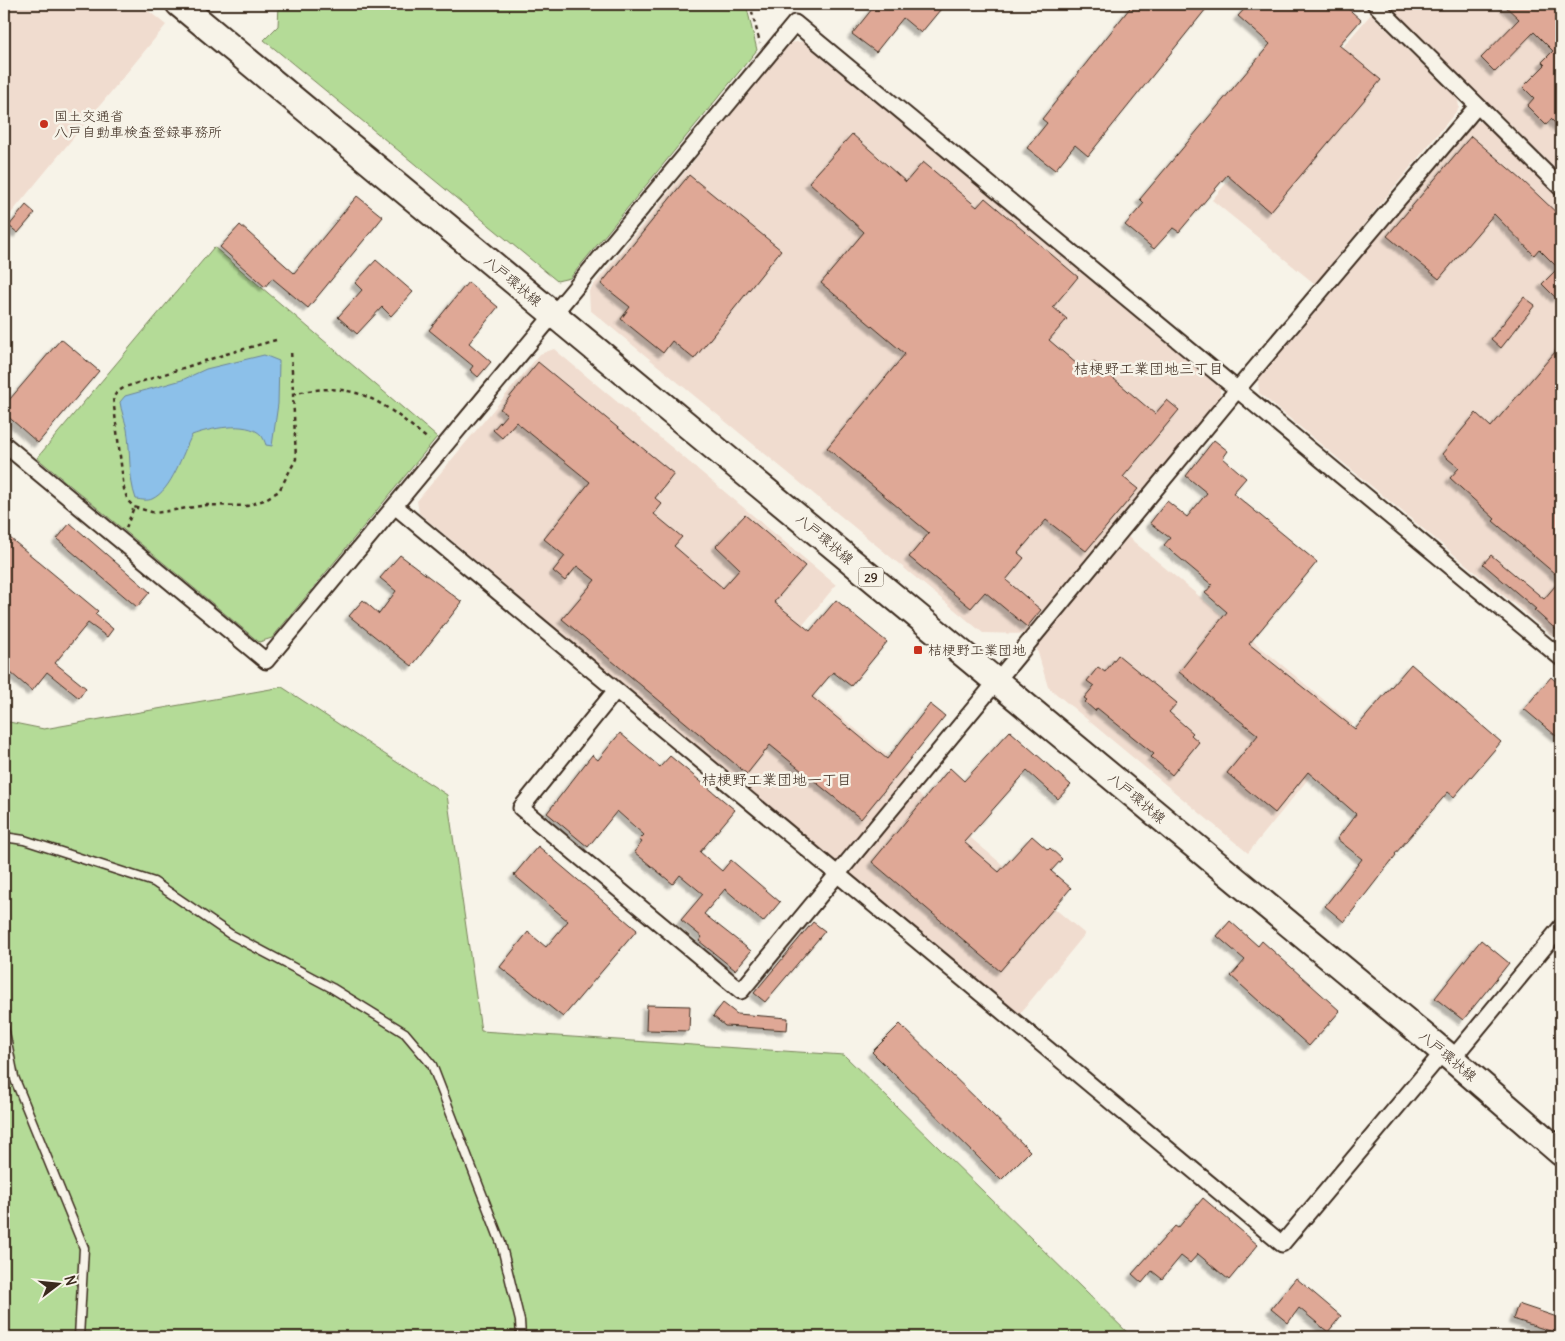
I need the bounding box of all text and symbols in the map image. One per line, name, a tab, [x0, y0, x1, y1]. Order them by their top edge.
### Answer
place label: 国土交通省 八戸自動車検査登録事務所	[54, 107, 222, 141]
marker: 国土交通省 八戸自動車検査登録事務所	[38, 118, 50, 130]
street label: 八戸環状線	[480, 252, 546, 310]
district label: 桔梗野工業団地三丁目	[1074, 359, 1224, 378]
street label: 八戸環状線	[792, 510, 858, 568]
road number: 29	[858, 568, 884, 586]
place label: 桔梗野工業団地	[928, 641, 1026, 659]
marker: 桔梗野工業団地	[912, 644, 924, 656]
street label: 八戸環状線	[1104, 769, 1170, 827]
district label: 桔梗野工業団地一丁目	[702, 770, 852, 789]
street label: 八戸環状線	[1415, 1027, 1481, 1085]
north arrow	[32, 1258, 82, 1308]
text: N	[61, 1273, 80, 1288]

